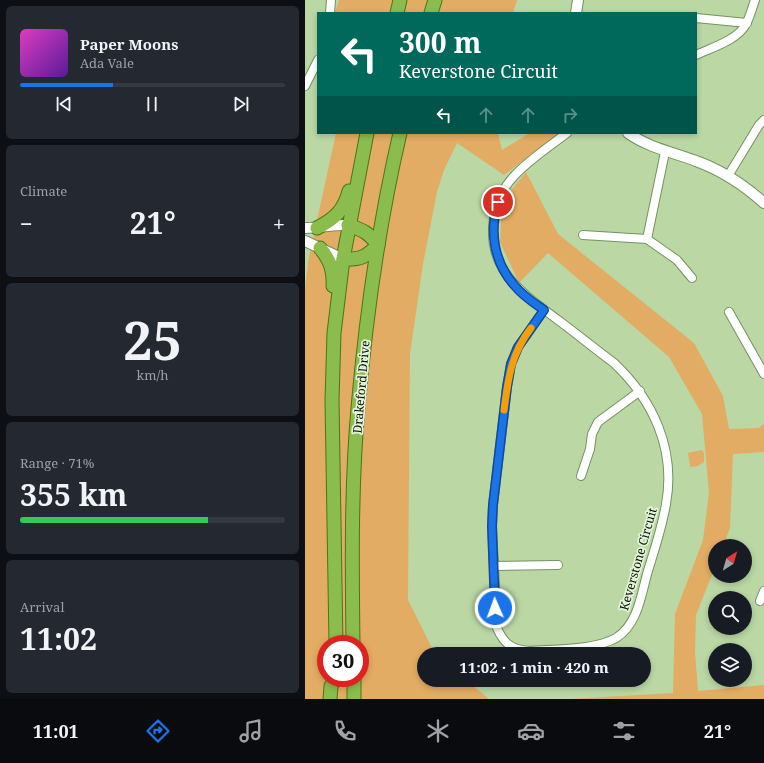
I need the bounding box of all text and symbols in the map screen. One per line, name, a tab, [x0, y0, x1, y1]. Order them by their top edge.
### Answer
text: 300 m	[399, 23, 481, 61]
icon: left	[333, 28, 385, 80]
text: Paper Moons	[80, 34, 179, 54]
text: Ada Vale	[80, 54, 134, 72]
text: Keverstone Circuit	[399, 59, 558, 83]
icon: previous	[53, 93, 75, 115]
icon: pause	[141, 93, 163, 115]
icon: next	[230, 93, 252, 115]
icon: left	[433, 104, 455, 126]
icon: ahead	[475, 104, 497, 126]
icon: ahead	[517, 104, 539, 126]
icon: right	[559, 104, 581, 126]
text: Climate	[20, 182, 67, 200]
pin	[481, 185, 515, 219]
icon: arrive	[487, 191, 509, 213]
text: 21°	[130, 202, 176, 243]
text: −	[20, 208, 33, 238]
text: +	[273, 208, 285, 238]
text: 25	[123, 304, 182, 375]
street label: Drakeford Drive	[348, 340, 374, 434]
text: km/h	[137, 366, 168, 384]
text: Range · 71%	[20, 454, 94, 472]
text: 355 km	[20, 474, 127, 515]
street label: Keverstone Circuit	[615, 506, 661, 612]
north arrow	[708, 539, 752, 583]
map controls	[708, 539, 752, 687]
position arrow	[474, 587, 516, 629]
button: search	[708, 591, 752, 635]
text: Arrival	[20, 598, 64, 616]
text: 11:02	[20, 618, 97, 659]
speed limit sign: 30	[317, 635, 369, 687]
button: layers	[708, 643, 752, 687]
text: 11:02 · 1 min · 420 m	[459, 657, 609, 677]
icon: directions	[144, 717, 172, 745]
icon: music	[237, 717, 265, 745]
icon: phone	[331, 717, 359, 745]
icon: climate	[424, 717, 452, 745]
icon: car	[517, 717, 545, 745]
icon: filters	[610, 717, 638, 745]
text: 11:01	[33, 719, 79, 743]
text: 21°	[704, 719, 731, 743]

